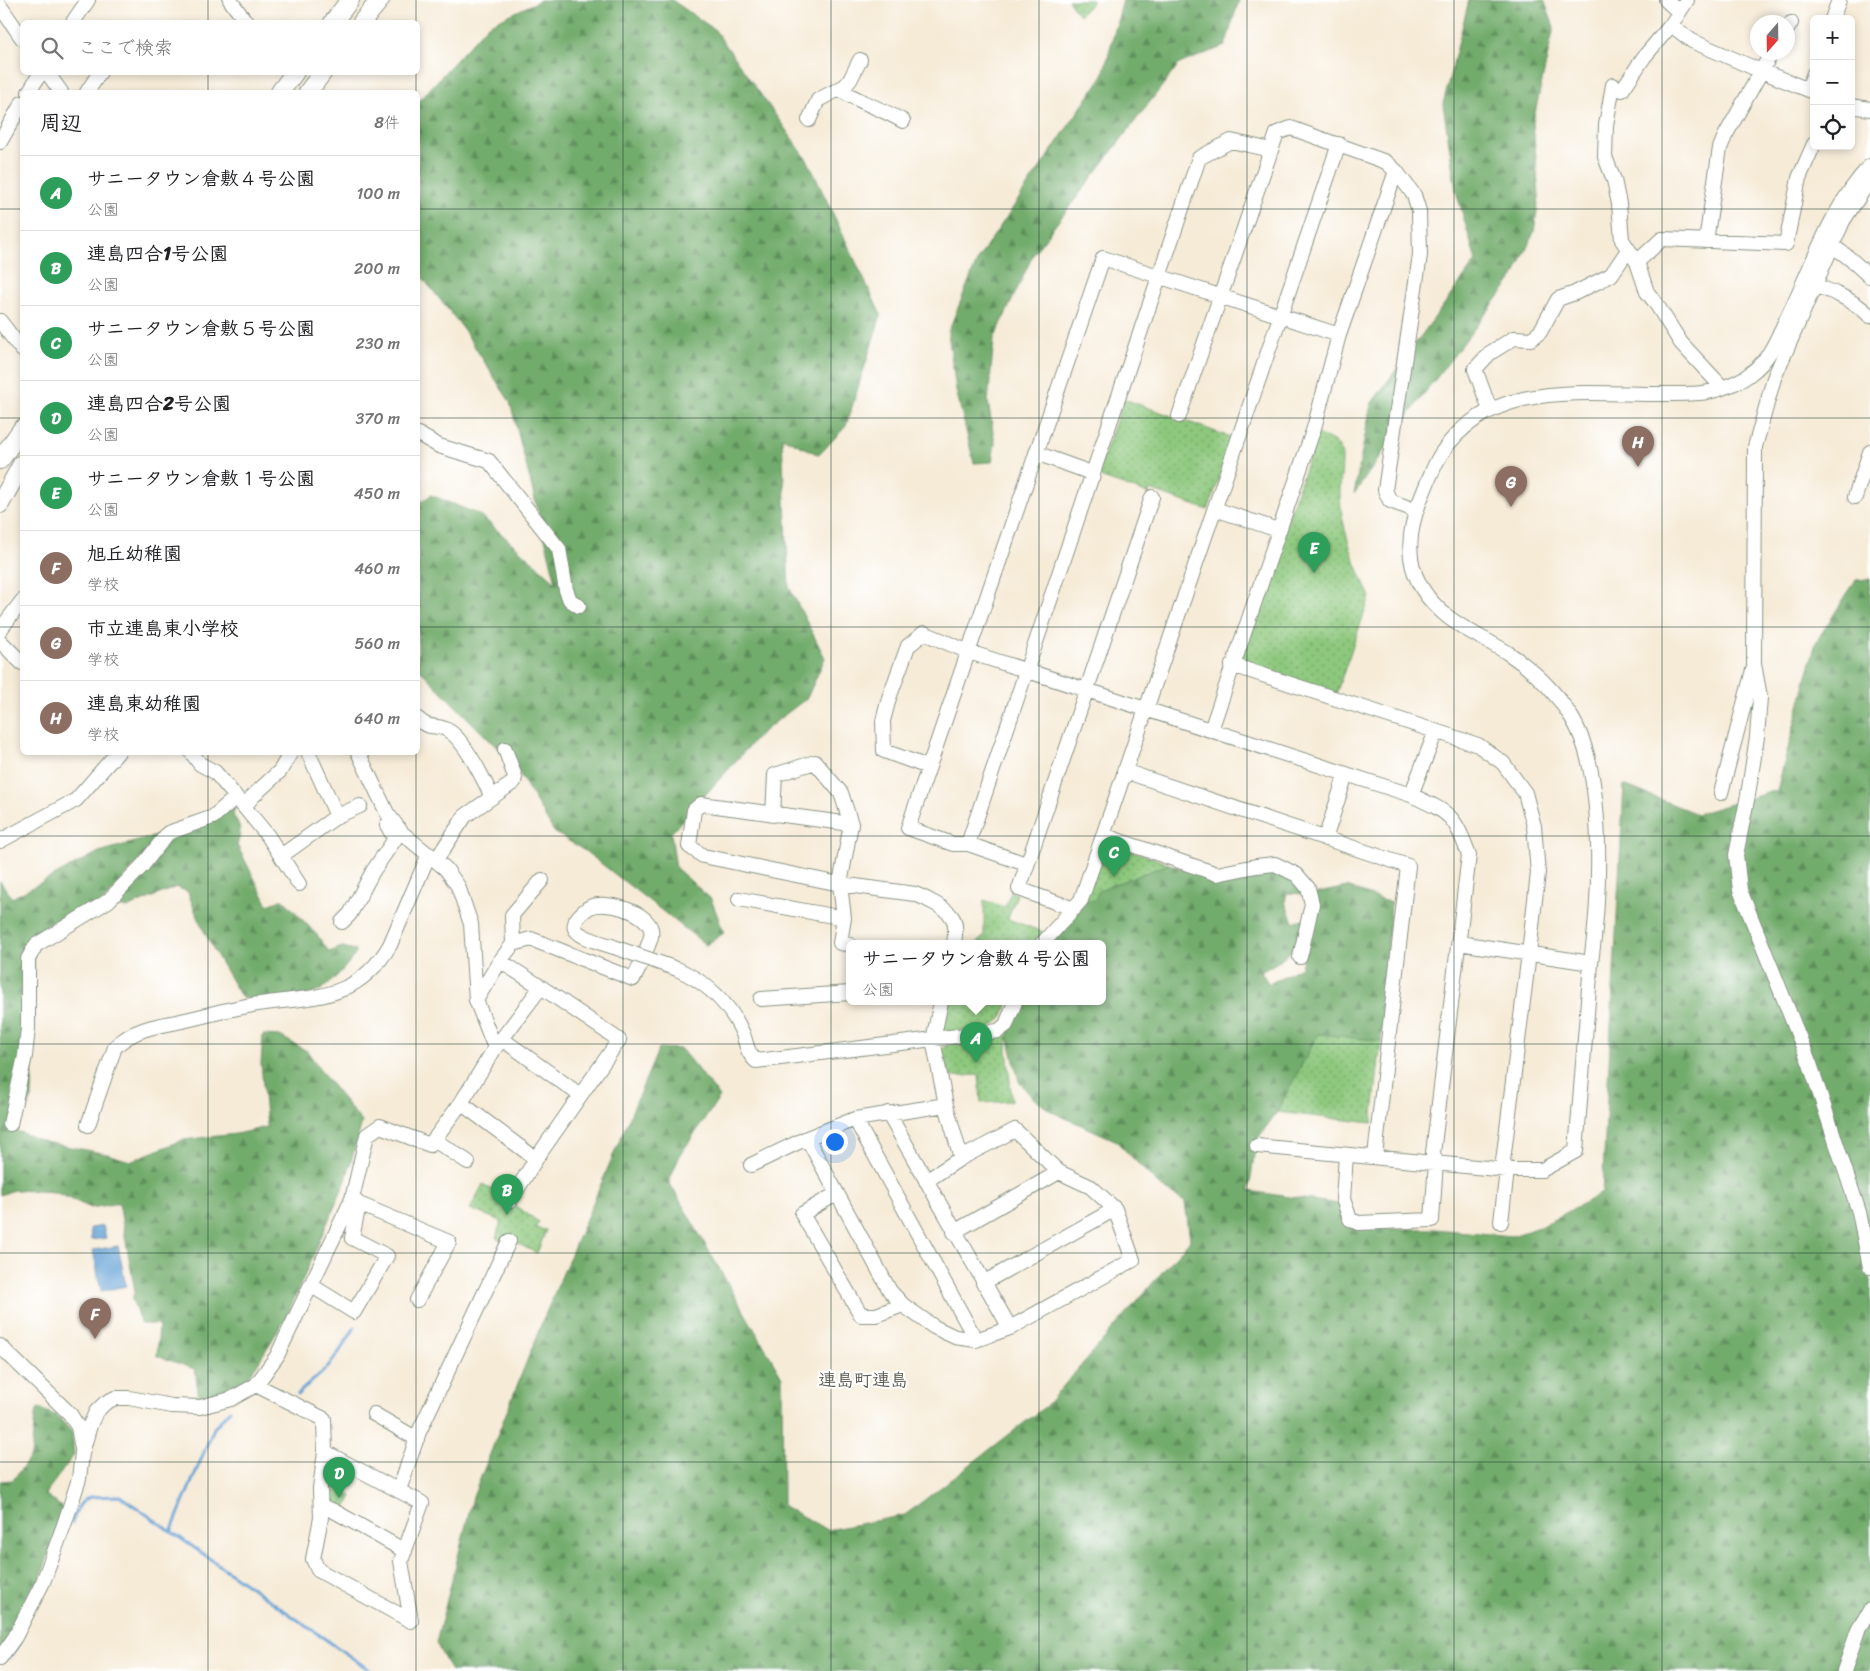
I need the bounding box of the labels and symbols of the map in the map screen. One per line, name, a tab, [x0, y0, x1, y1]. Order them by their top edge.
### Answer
north arrow	[1750, 15, 1795, 60]
pin: H	[1622, 426, 1654, 467]
pin: G	[1495, 466, 1527, 507]
pin: E	[1298, 532, 1330, 573]
pin: C	[1098, 836, 1130, 877]
pin: A	[960, 1022, 992, 1063]
your location	[822, 1129, 848, 1155]
pin: B	[491, 1174, 523, 1215]
pin: F	[79, 1298, 111, 1339]
district label: 連島町連島	[818, 1364, 908, 1396]
pin: D	[323, 1457, 355, 1498]

